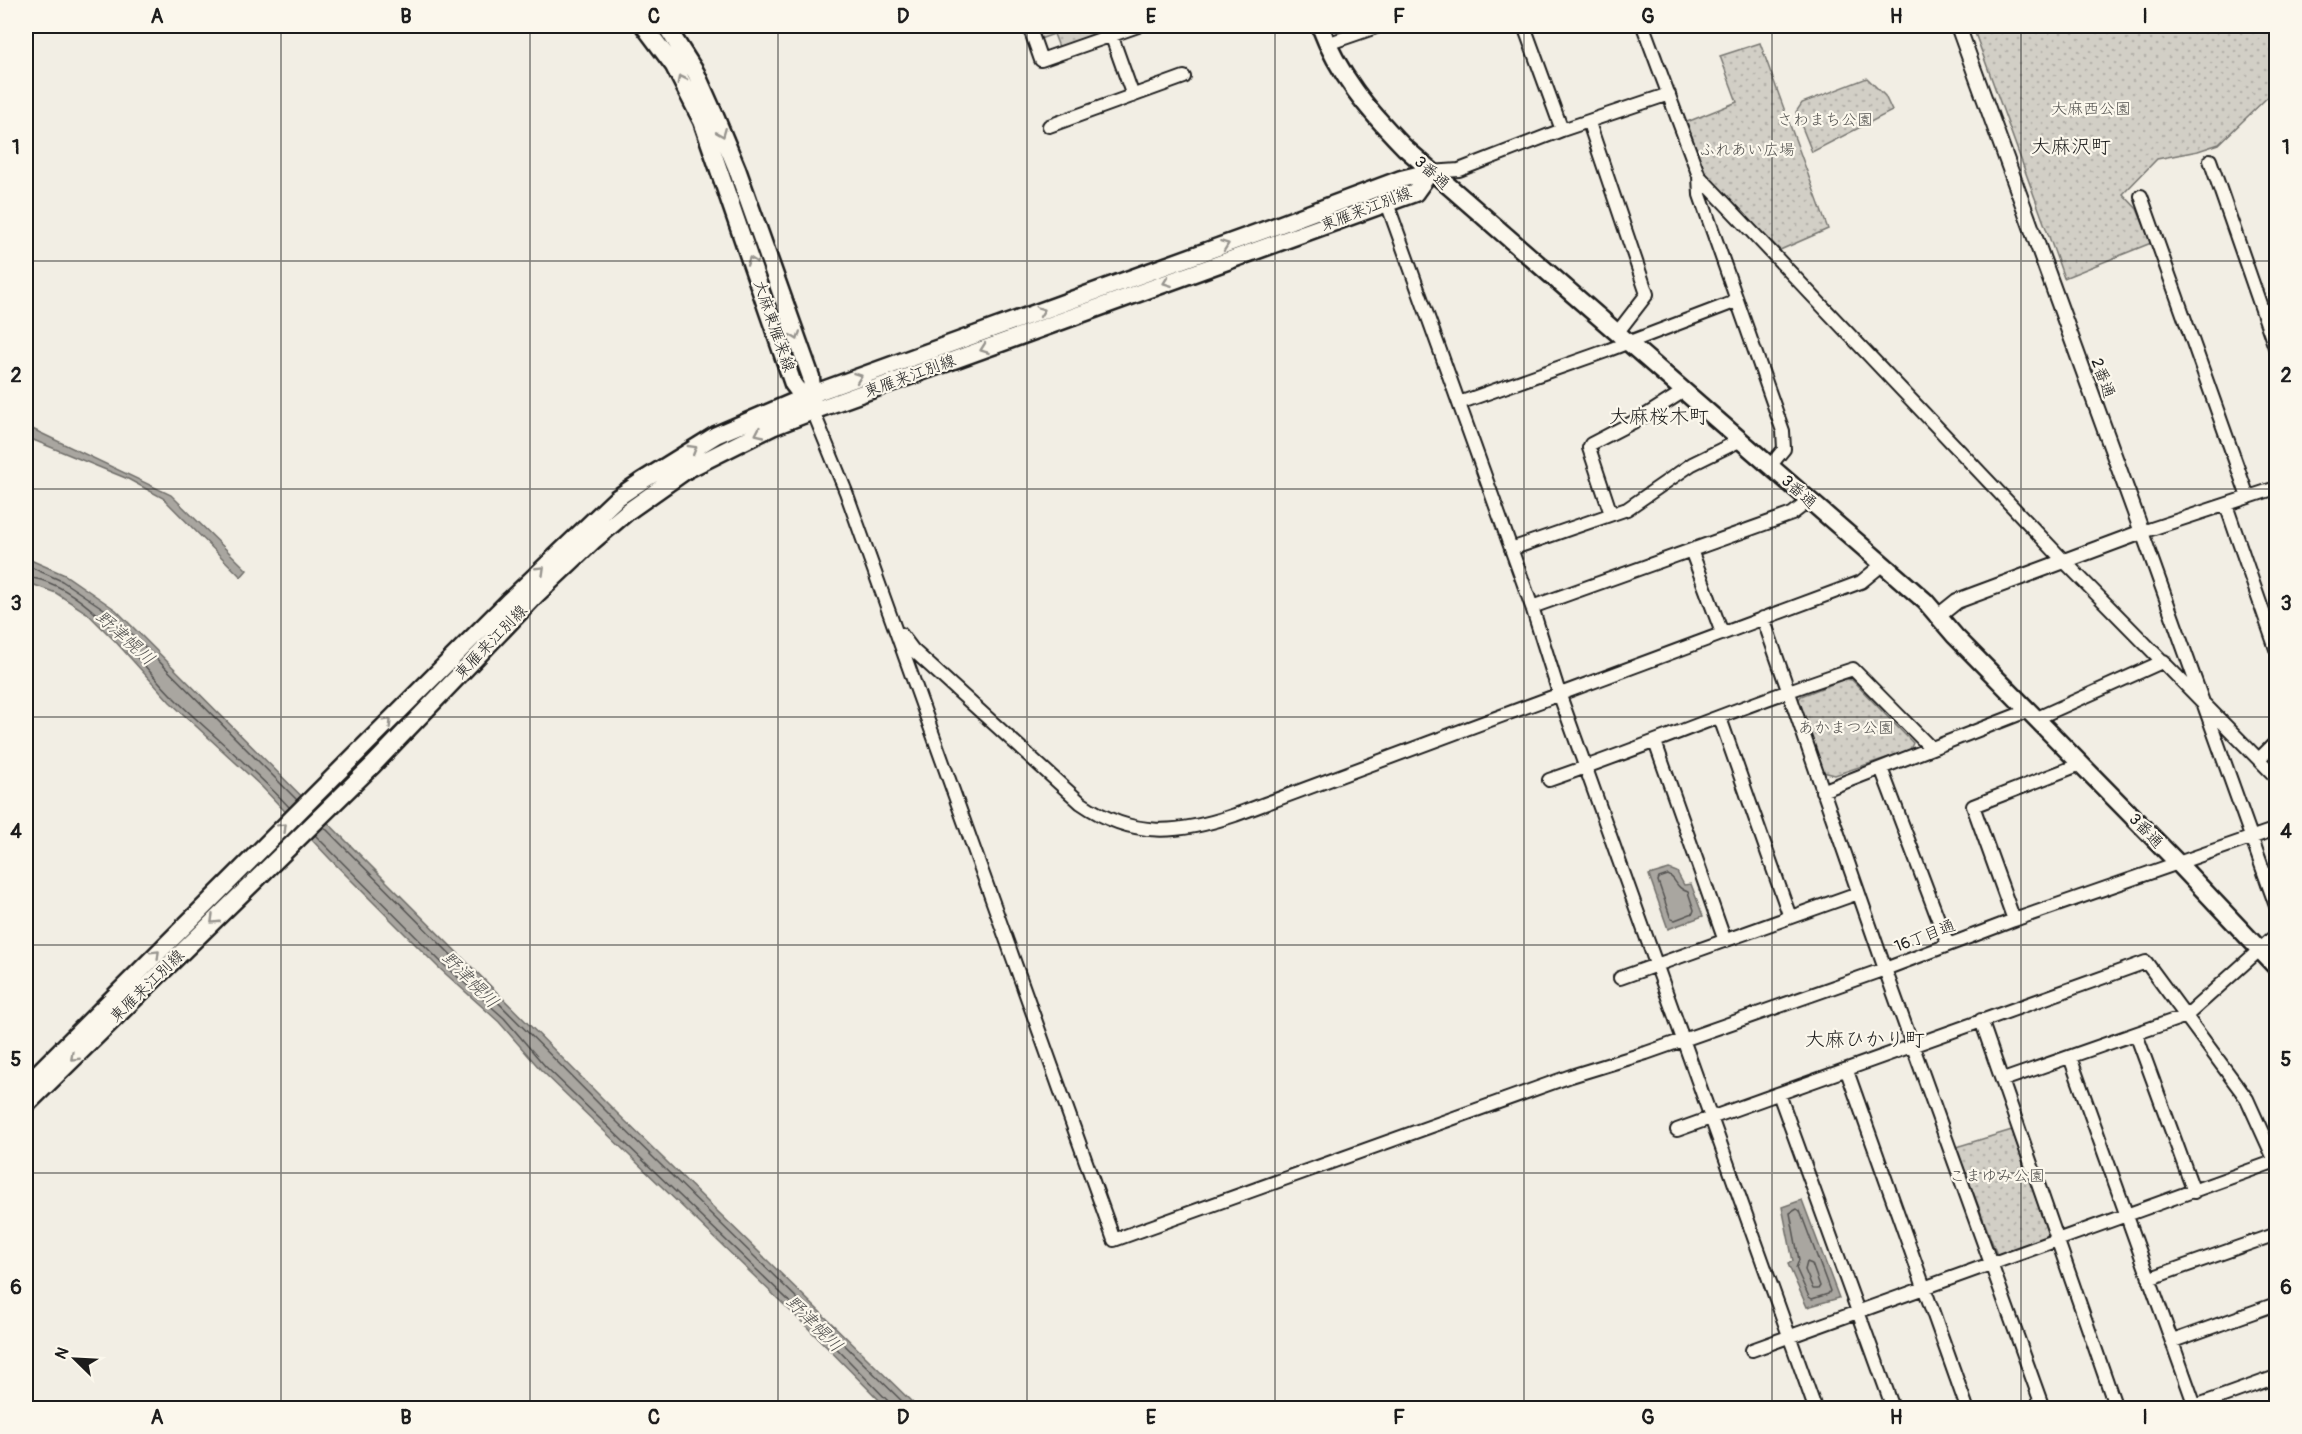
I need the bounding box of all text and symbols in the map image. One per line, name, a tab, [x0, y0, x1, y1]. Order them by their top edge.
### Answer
text: A	[151, 4, 164, 29]
text: B	[400, 4, 412, 29]
text: C	[648, 4, 660, 29]
text: D	[897, 4, 910, 29]
text: E	[1146, 4, 1157, 29]
text: F	[1393, 4, 1405, 29]
text: G	[1641, 4, 1655, 29]
text: H	[1890, 4, 1903, 29]
text: I	[2142, 4, 2148, 29]
one-way arrow	[677, 75, 688, 86]
park label: 大麻西公園	[2051, 99, 2131, 119]
park label: さわまち公園	[1777, 110, 1873, 130]
one-way arrow	[715, 126, 727, 137]
district label: 大麻沢町	[2031, 134, 2111, 159]
text: 1	[12, 135, 20, 160]
text: 1	[2282, 135, 2290, 160]
park label: ふれあい広場	[1699, 140, 1795, 160]
street label: 3番通	[1410, 152, 1454, 194]
street label: 東雁来江別線	[1318, 182, 1414, 236]
one-way arrow	[1219, 239, 1230, 252]
one-way arrow	[746, 256, 759, 267]
one-way arrow	[1162, 274, 1173, 287]
street label: 大麻東雁来線	[749, 277, 799, 375]
one-way arrow	[1035, 306, 1046, 318]
one-way arrow	[788, 330, 801, 341]
one-way arrow	[979, 341, 990, 354]
street label: 東雁来江別線	[861, 350, 959, 402]
street label: 2番通	[2087, 355, 2119, 401]
text: 2	[10, 363, 22, 388]
text: 2	[2280, 363, 2292, 388]
one-way arrow	[852, 372, 863, 385]
district label: 大麻桜木町	[1609, 404, 1709, 429]
one-way arrow	[755, 425, 766, 437]
one-way arrow	[687, 445, 697, 457]
street label: 3番通	[1777, 471, 1821, 513]
one-way arrow	[534, 566, 544, 577]
text: 3	[10, 591, 22, 616]
text: 3	[2280, 591, 2292, 616]
street label: 東雁来江別線	[450, 601, 532, 683]
water label: 野津幌川	[91, 605, 159, 671]
park label: あかまつ公園	[1798, 718, 1894, 738]
one-way arrow	[380, 719, 391, 730]
street label: 3番通	[2125, 809, 2167, 853]
text: 4	[10, 819, 22, 844]
text: 4	[2280, 819, 2292, 844]
one-way arrow	[276, 823, 287, 834]
one-way arrow	[210, 913, 221, 924]
street label: 16丁目通	[1892, 915, 1958, 957]
street label: 東雁来江別線	[106, 945, 188, 1027]
water label: 野津幌川	[436, 946, 504, 1014]
one-way arrow	[148, 951, 159, 962]
district label: 大麻ひかり町	[1805, 1027, 1925, 1052]
text: 5	[11, 1047, 22, 1072]
text: 5	[2281, 1047, 2292, 1072]
one-way arrow	[71, 1049, 82, 1060]
park label: こまゆみ公園	[1949, 1166, 2045, 1186]
text: 6	[10, 1275, 22, 1300]
text: 6	[2280, 1275, 2292, 1300]
water label: 野津幌川	[780, 1290, 848, 1358]
north arrow	[45, 1329, 105, 1389]
text: N	[51, 1344, 74, 1362]
text: A	[151, 1405, 164, 1430]
text: B	[400, 1405, 412, 1430]
text: C	[648, 1405, 660, 1430]
text: D	[897, 1405, 910, 1430]
text: E	[1146, 1405, 1157, 1430]
text: F	[1393, 1405, 1405, 1430]
text: G	[1641, 1405, 1655, 1430]
text: H	[1890, 1405, 1903, 1430]
text: I	[2142, 1405, 2148, 1430]

